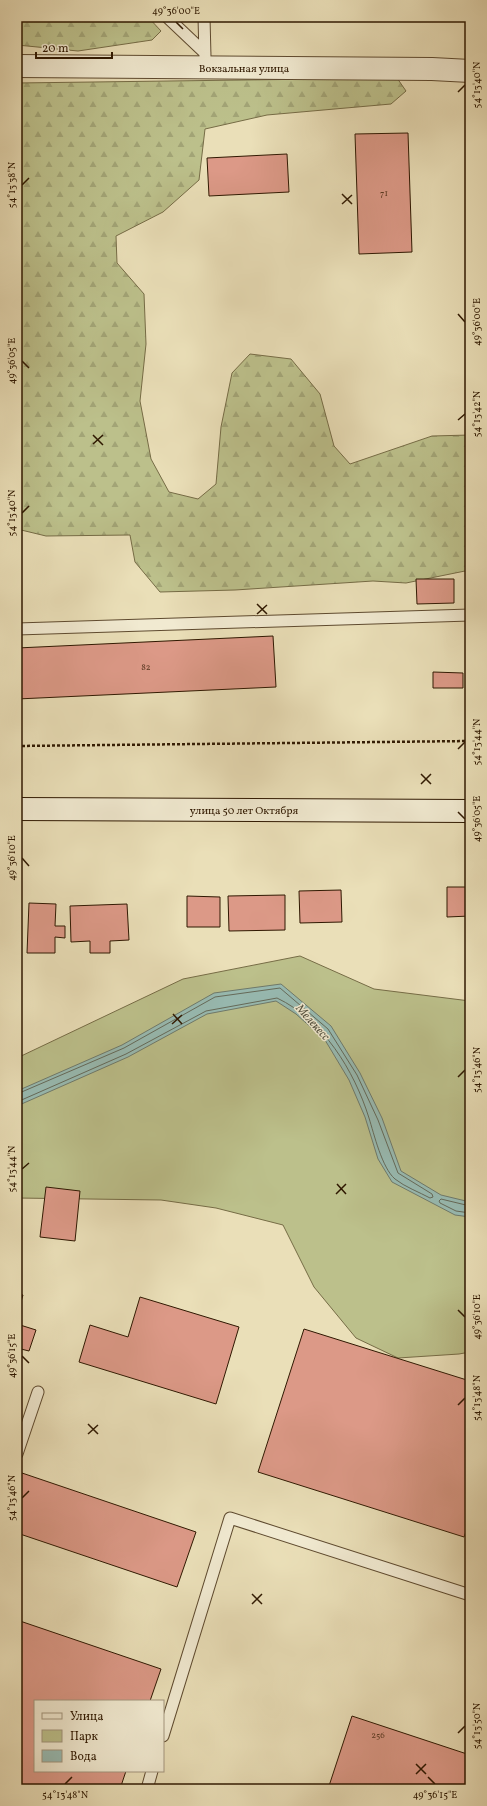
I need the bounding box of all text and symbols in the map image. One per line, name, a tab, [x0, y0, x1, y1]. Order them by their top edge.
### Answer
text: 49°36'00"E	[152, 4, 200, 18]
scale bar	[36, 34, 112, 60]
text: 20 m	[42, 41, 69, 57]
text: 54°13'40"N	[470, 61, 484, 108]
street label: Вокзальная улица	[199, 62, 290, 77]
text: 54°13'38"N	[5, 161, 19, 208]
house number: 71	[380, 187, 388, 200]
text: 49°36'00"E	[470, 298, 484, 346]
text: 49°36'05"E	[5, 338, 19, 384]
text: 54°13'42"N	[470, 390, 484, 437]
text: 54°13'40"N	[5, 489, 19, 536]
house number: 82	[141, 661, 151, 674]
text: 54°13'44"N	[470, 718, 484, 765]
text: 49°36'05"E	[470, 796, 484, 842]
street label: улица 50 лет Октября	[190, 804, 299, 819]
text: 49°36'10"E	[5, 835, 19, 881]
water label: Мелекесс	[291, 1000, 333, 1045]
text: 54°13'46"N	[470, 1046, 484, 1093]
text: 54°13'44"N	[5, 1145, 19, 1192]
text: 49°36'10"E	[470, 1294, 484, 1340]
text: 49°36'15"E	[5, 1334, 19, 1378]
text: 54°13'48"N	[470, 1374, 484, 1421]
text: 54°13'46"N	[5, 1474, 19, 1521]
legend	[34, 1700, 164, 1772]
text: 54°13'50"N	[470, 1702, 484, 1749]
text: Улица	[70, 1709, 103, 1725]
text: Парк	[70, 1729, 98, 1745]
house number: 256	[371, 1729, 385, 1742]
text: Вода	[70, 1749, 97, 1765]
text: 54°13'48"N	[42, 1788, 89, 1802]
text: 49°36'15"E	[413, 1788, 457, 1802]

